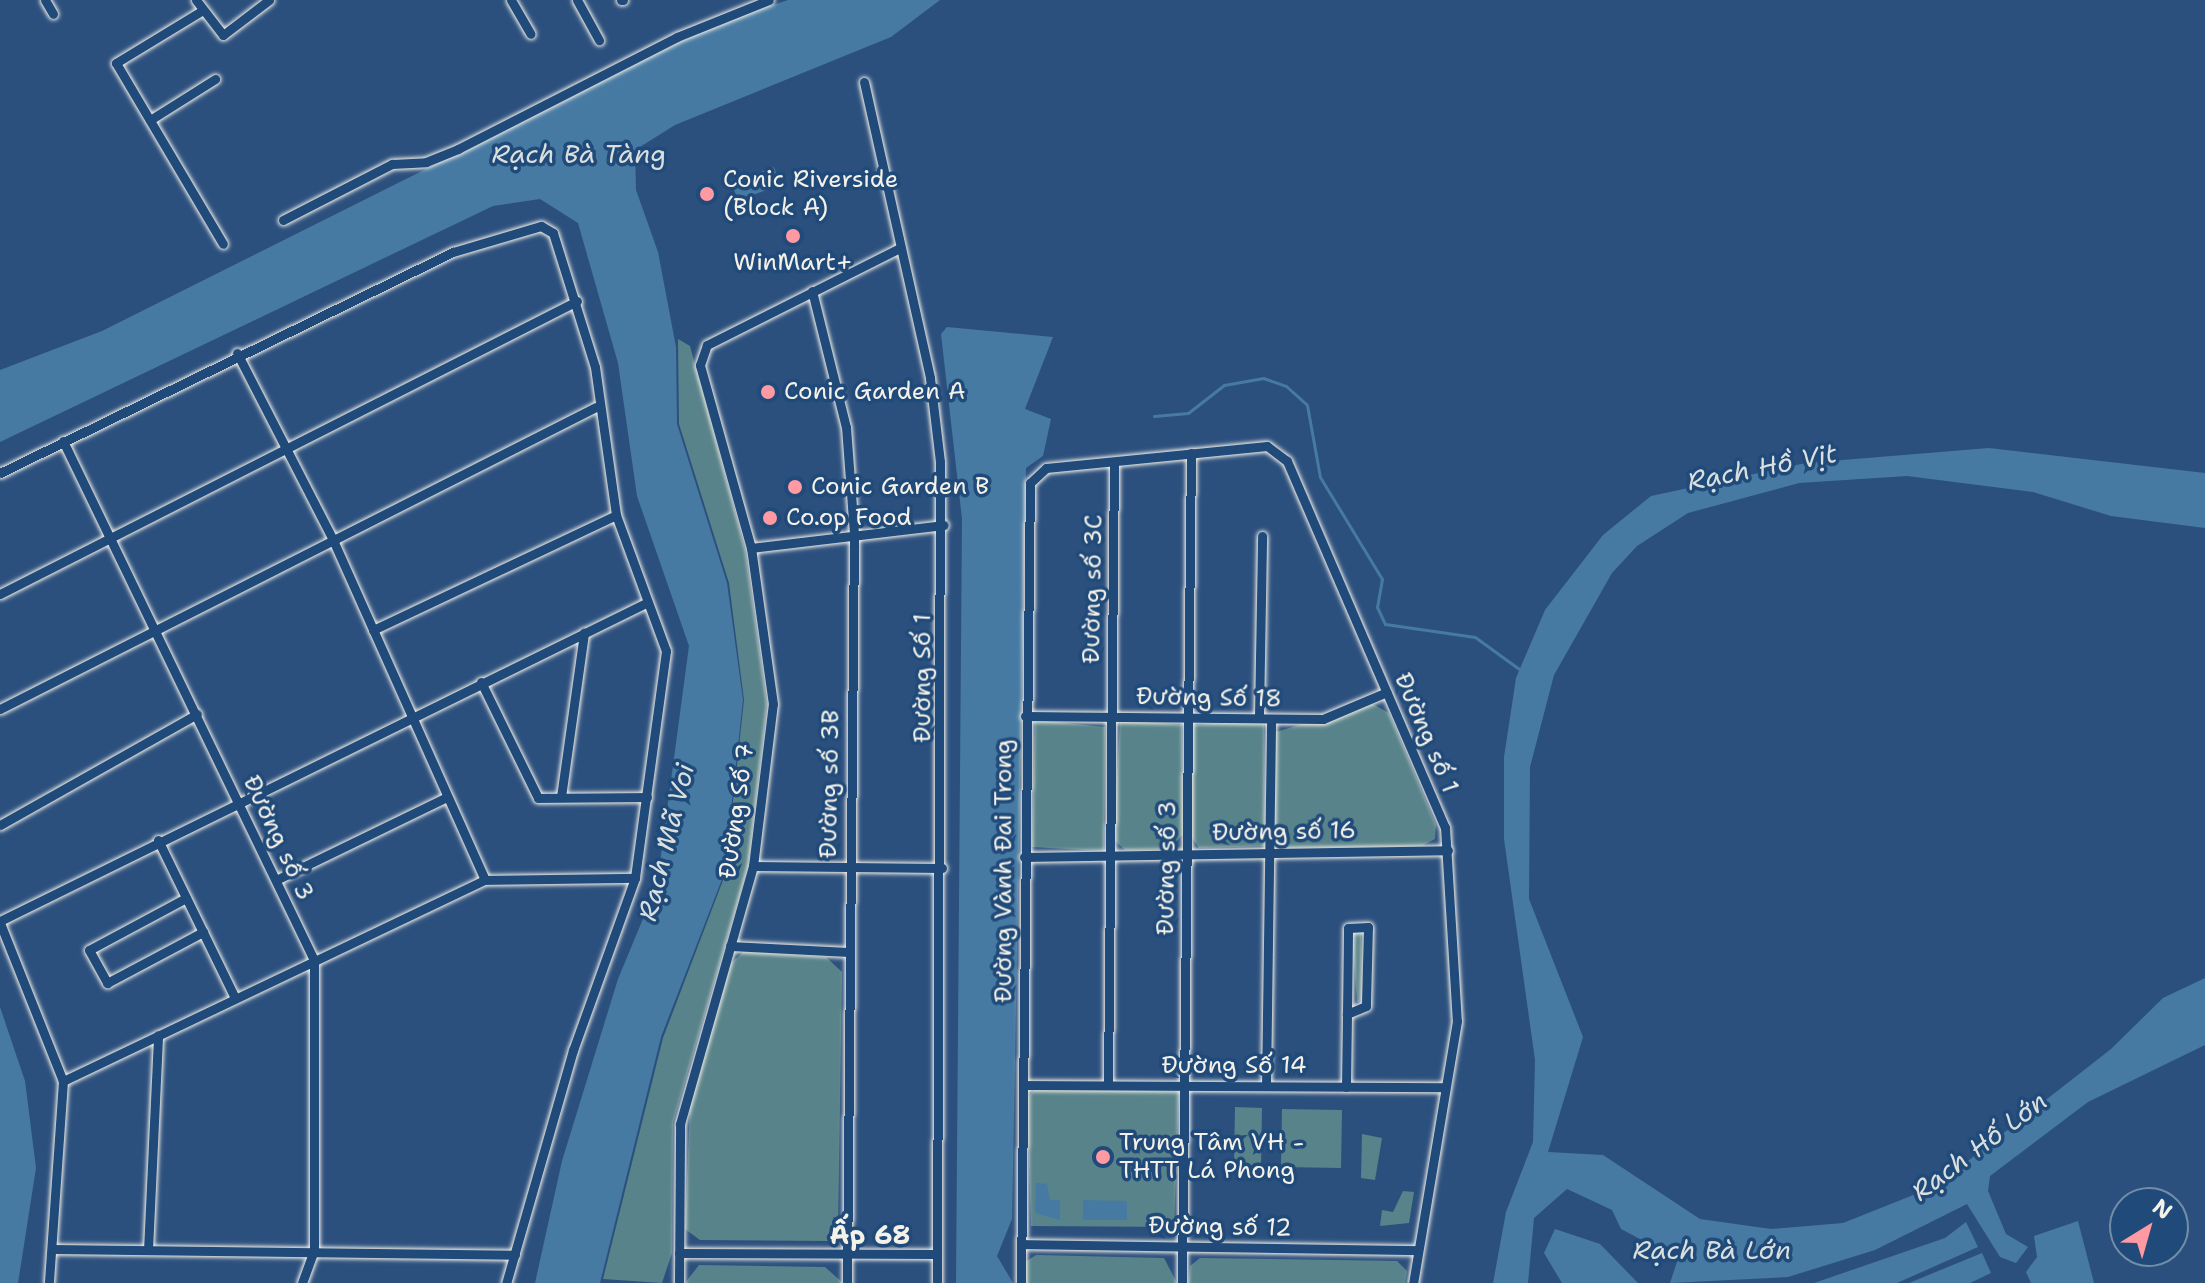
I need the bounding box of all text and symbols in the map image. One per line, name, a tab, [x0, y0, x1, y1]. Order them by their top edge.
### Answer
water label: Rạch Bà Tàng	[492, 138, 666, 170]
place label: Conic Riverside (Block A)	[723, 166, 898, 222]
marker: Conic Riverside (Block A)	[698, 185, 716, 203]
marker: WinMart+	[784, 227, 802, 245]
place label: WinMart+	[733, 249, 853, 277]
place label: Conic Garden A	[784, 378, 966, 406]
marker: Conic Garden A	[759, 383, 777, 401]
water label: Rạch Hồ Vịt	[1685, 437, 1839, 497]
place label: Conic Garden B	[811, 473, 989, 501]
marker: Conic Garden B	[786, 478, 804, 496]
place label: Co.op Food	[786, 504, 912, 532]
marker: Co.op Food	[761, 509, 779, 527]
street label: Đường số 3C	[1077, 514, 1109, 664]
street label: Đường Số 1	[909, 613, 937, 743]
street label: Đường số 1	[1388, 669, 1464, 797]
street label: Đường Số 18	[1136, 682, 1282, 714]
street label: Đường số 3B	[814, 709, 846, 859]
street label: Đường Vành Đai Trong	[990, 739, 1018, 1003]
street label: Đường Số 7	[713, 742, 761, 880]
water label: Rạch Mã Voi	[631, 760, 701, 924]
street label: Đường số 3	[237, 771, 319, 905]
street label: Đường số 3	[1151, 800, 1183, 936]
street label: Đường số 16	[1212, 816, 1356, 848]
street label: Đường Số 14	[1161, 1052, 1307, 1080]
water label: Rạch Hố Lớn	[1905, 1085, 2053, 1207]
place label: Trung Tâm VH - THTT Lá Phong	[1119, 1129, 1304, 1185]
marker: Trung Tâm VH - THTT Lá Phong	[1094, 1148, 1112, 1166]
north arrow	[2109, 1187, 2189, 1267]
text: N	[2147, 1192, 2178, 1226]
street label: Đường số 12	[1148, 1211, 1292, 1243]
district label: Ấp 68	[830, 1219, 910, 1251]
water label: Rạch Bà Lớn	[1633, 1234, 1791, 1266]

